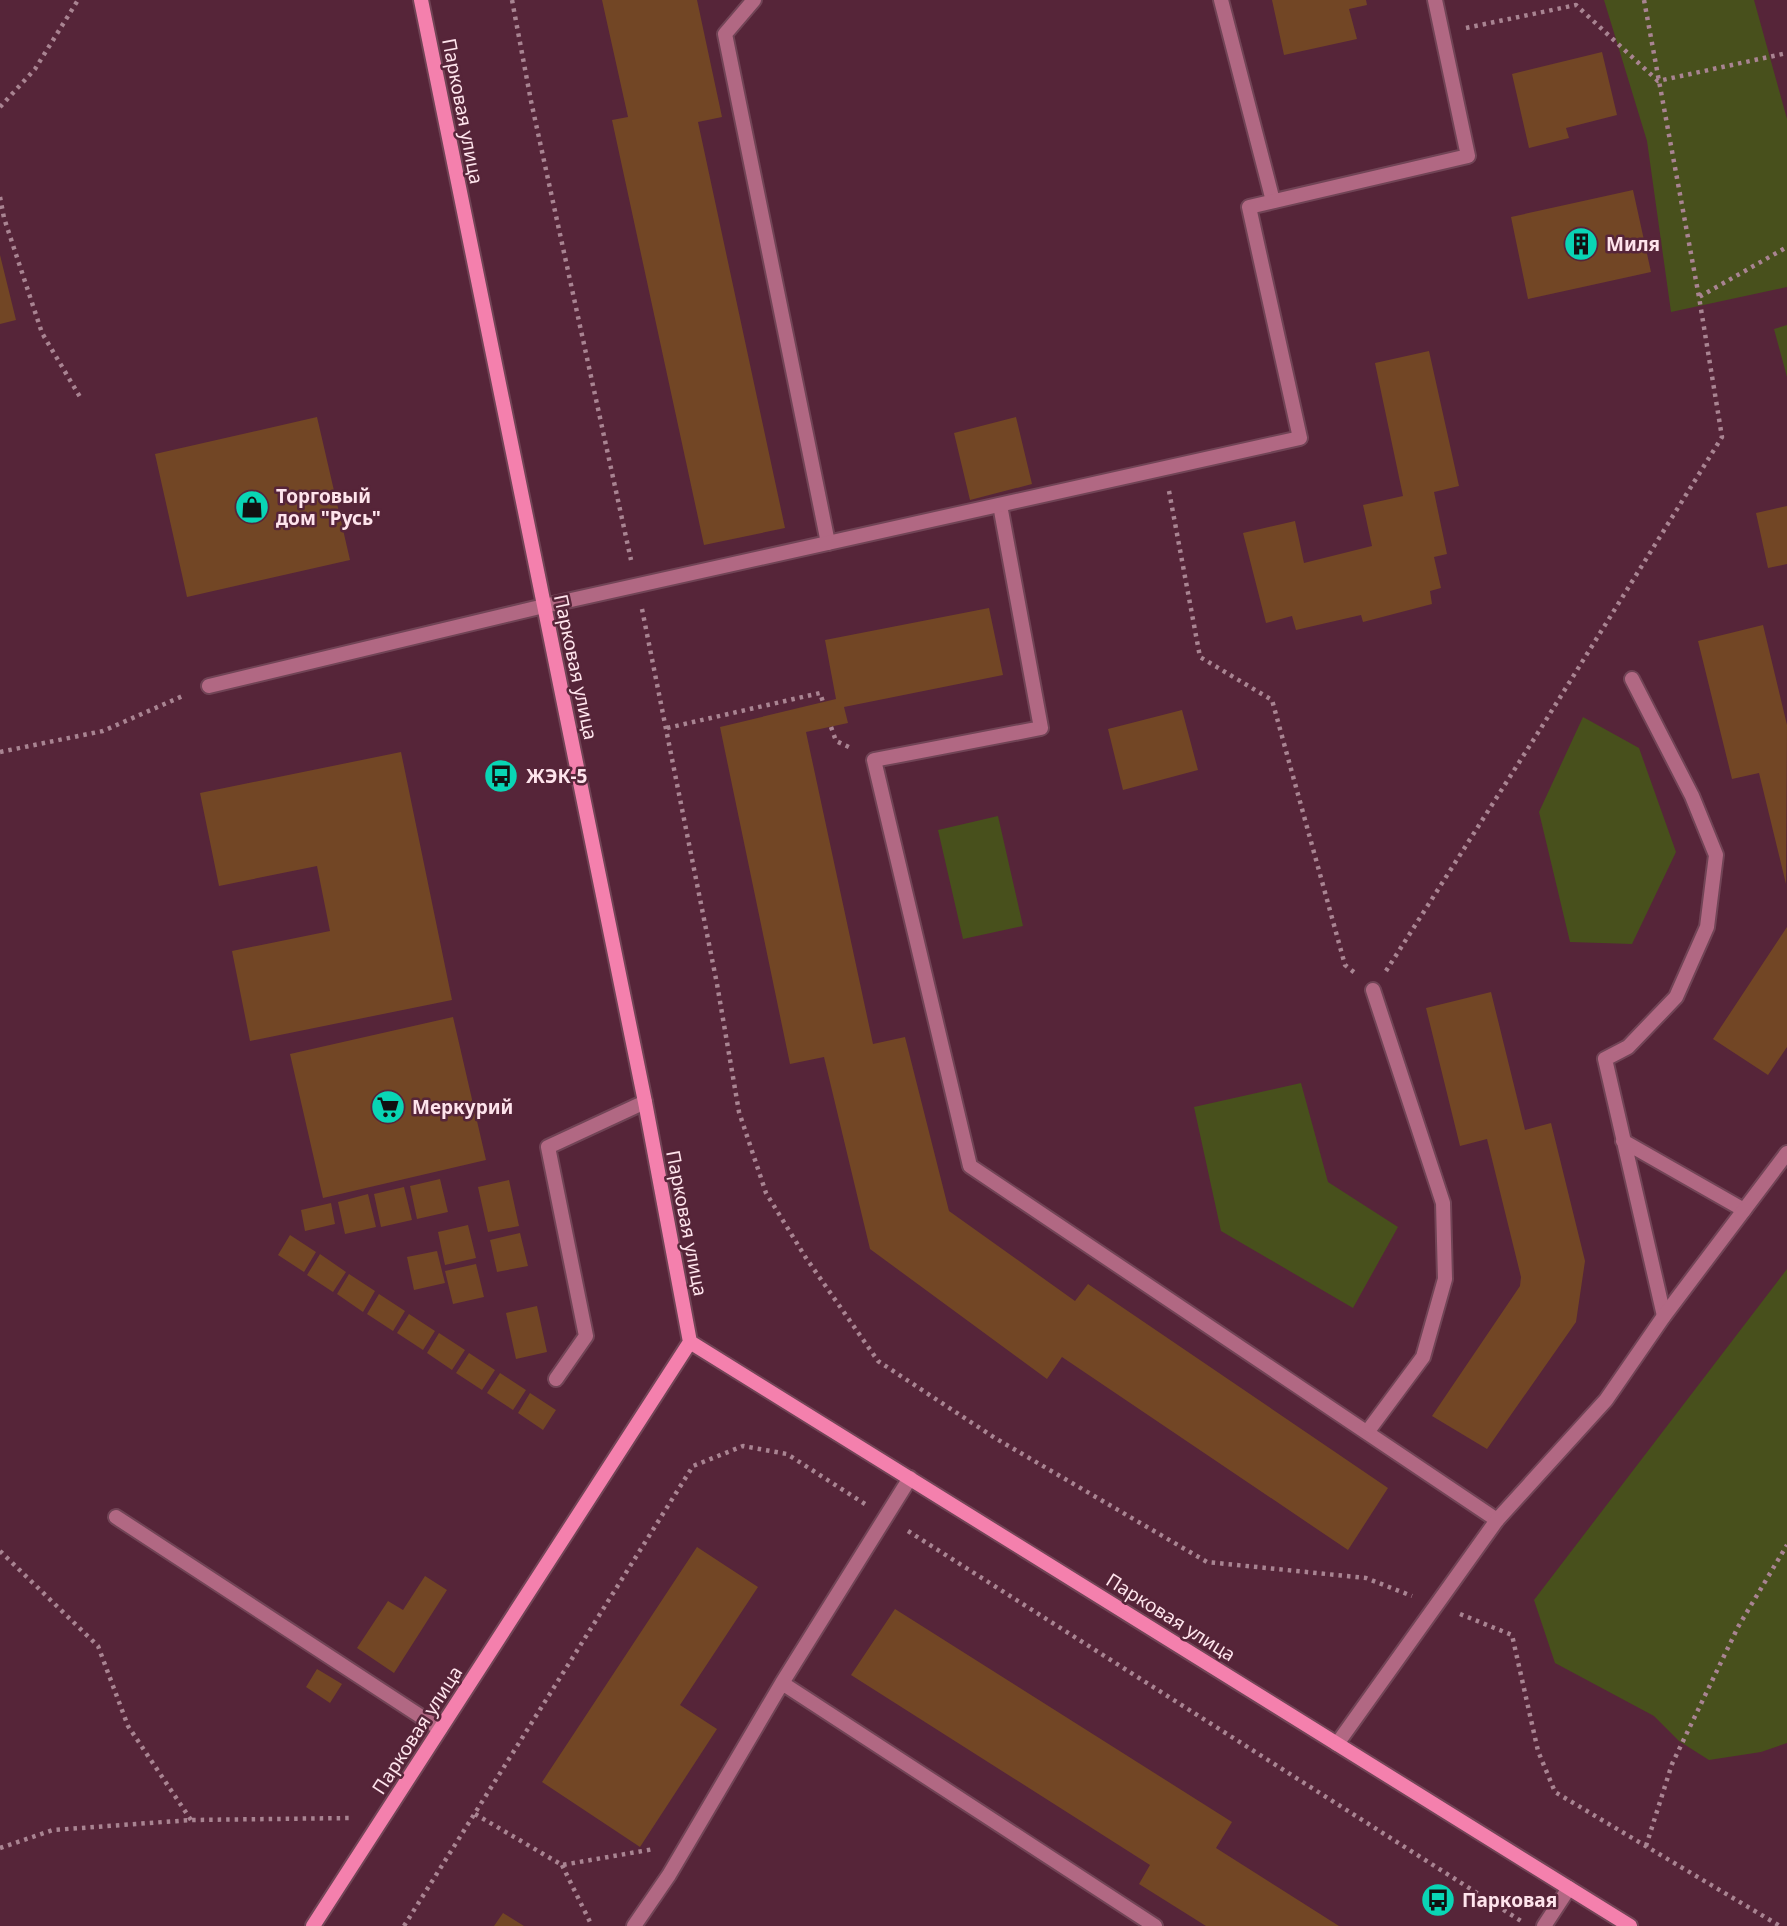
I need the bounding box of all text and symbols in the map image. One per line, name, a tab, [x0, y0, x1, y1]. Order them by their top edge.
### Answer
street label: Парковая улица	[436, 36, 490, 186]
building icon: Миля	[1562, 225, 1600, 263]
place label: Миля	[1606, 231, 1660, 257]
place label: Торговый дом "Русь"	[276, 483, 381, 531]
shop icon: Торговый дом "Русь"	[233, 488, 271, 526]
street label: Парковая улица	[548, 592, 604, 742]
bus stop icon: ЖЭК-5	[482, 757, 520, 795]
place label: ЖЭК-5	[526, 763, 587, 789]
supermarket icon: Меркурий	[369, 1088, 407, 1126]
place label: Меркурий	[412, 1094, 513, 1120]
street label: Парковая улица	[660, 1148, 714, 1298]
street label: Парковая улица	[1101, 1567, 1241, 1667]
street label: Парковая улица	[366, 1661, 468, 1799]
bus stop icon: Парковая	[1419, 1881, 1457, 1919]
place label: Парковая	[1462, 1887, 1557, 1913]

